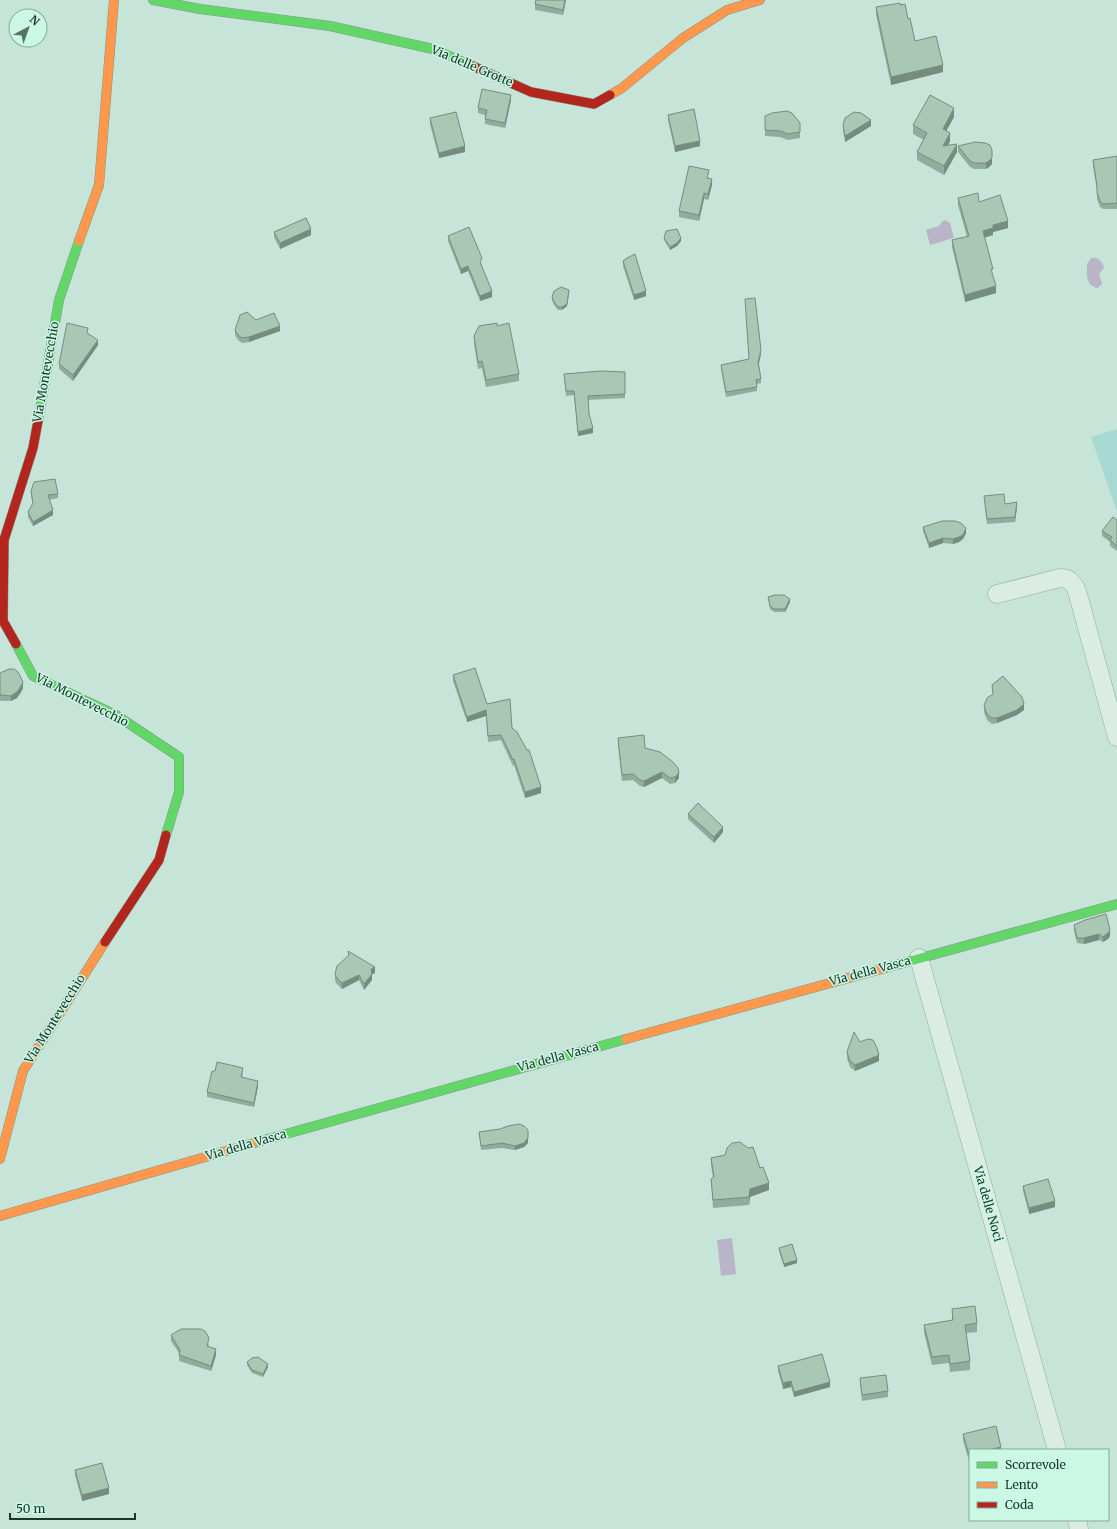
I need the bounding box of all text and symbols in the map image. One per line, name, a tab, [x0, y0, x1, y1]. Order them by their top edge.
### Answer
north arrow	[8, 8, 48, 48]
text: N	[27, 12, 43, 29]
street label: Via delle Grotte	[428, 41, 515, 89]
street label: Via Montevecchio	[29, 320, 62, 425]
street label: Via Montevecchio	[32, 669, 131, 729]
street label: Via della Vasca	[827, 952, 913, 989]
street label: Via Montevecchio	[21, 971, 88, 1067]
street label: Via della Vasca	[515, 1038, 601, 1075]
street label: Via della Vasca	[203, 1126, 289, 1164]
street label: Via delle Noci	[970, 1164, 1006, 1243]
legend	[969, 1449, 1109, 1521]
text: Scorrevole	[1005, 1457, 1066, 1472]
text: Lento	[1005, 1477, 1038, 1492]
scale bar	[10, 1495, 135, 1521]
text: Coda	[1005, 1497, 1034, 1512]
text: 50 m	[16, 1501, 45, 1516]

